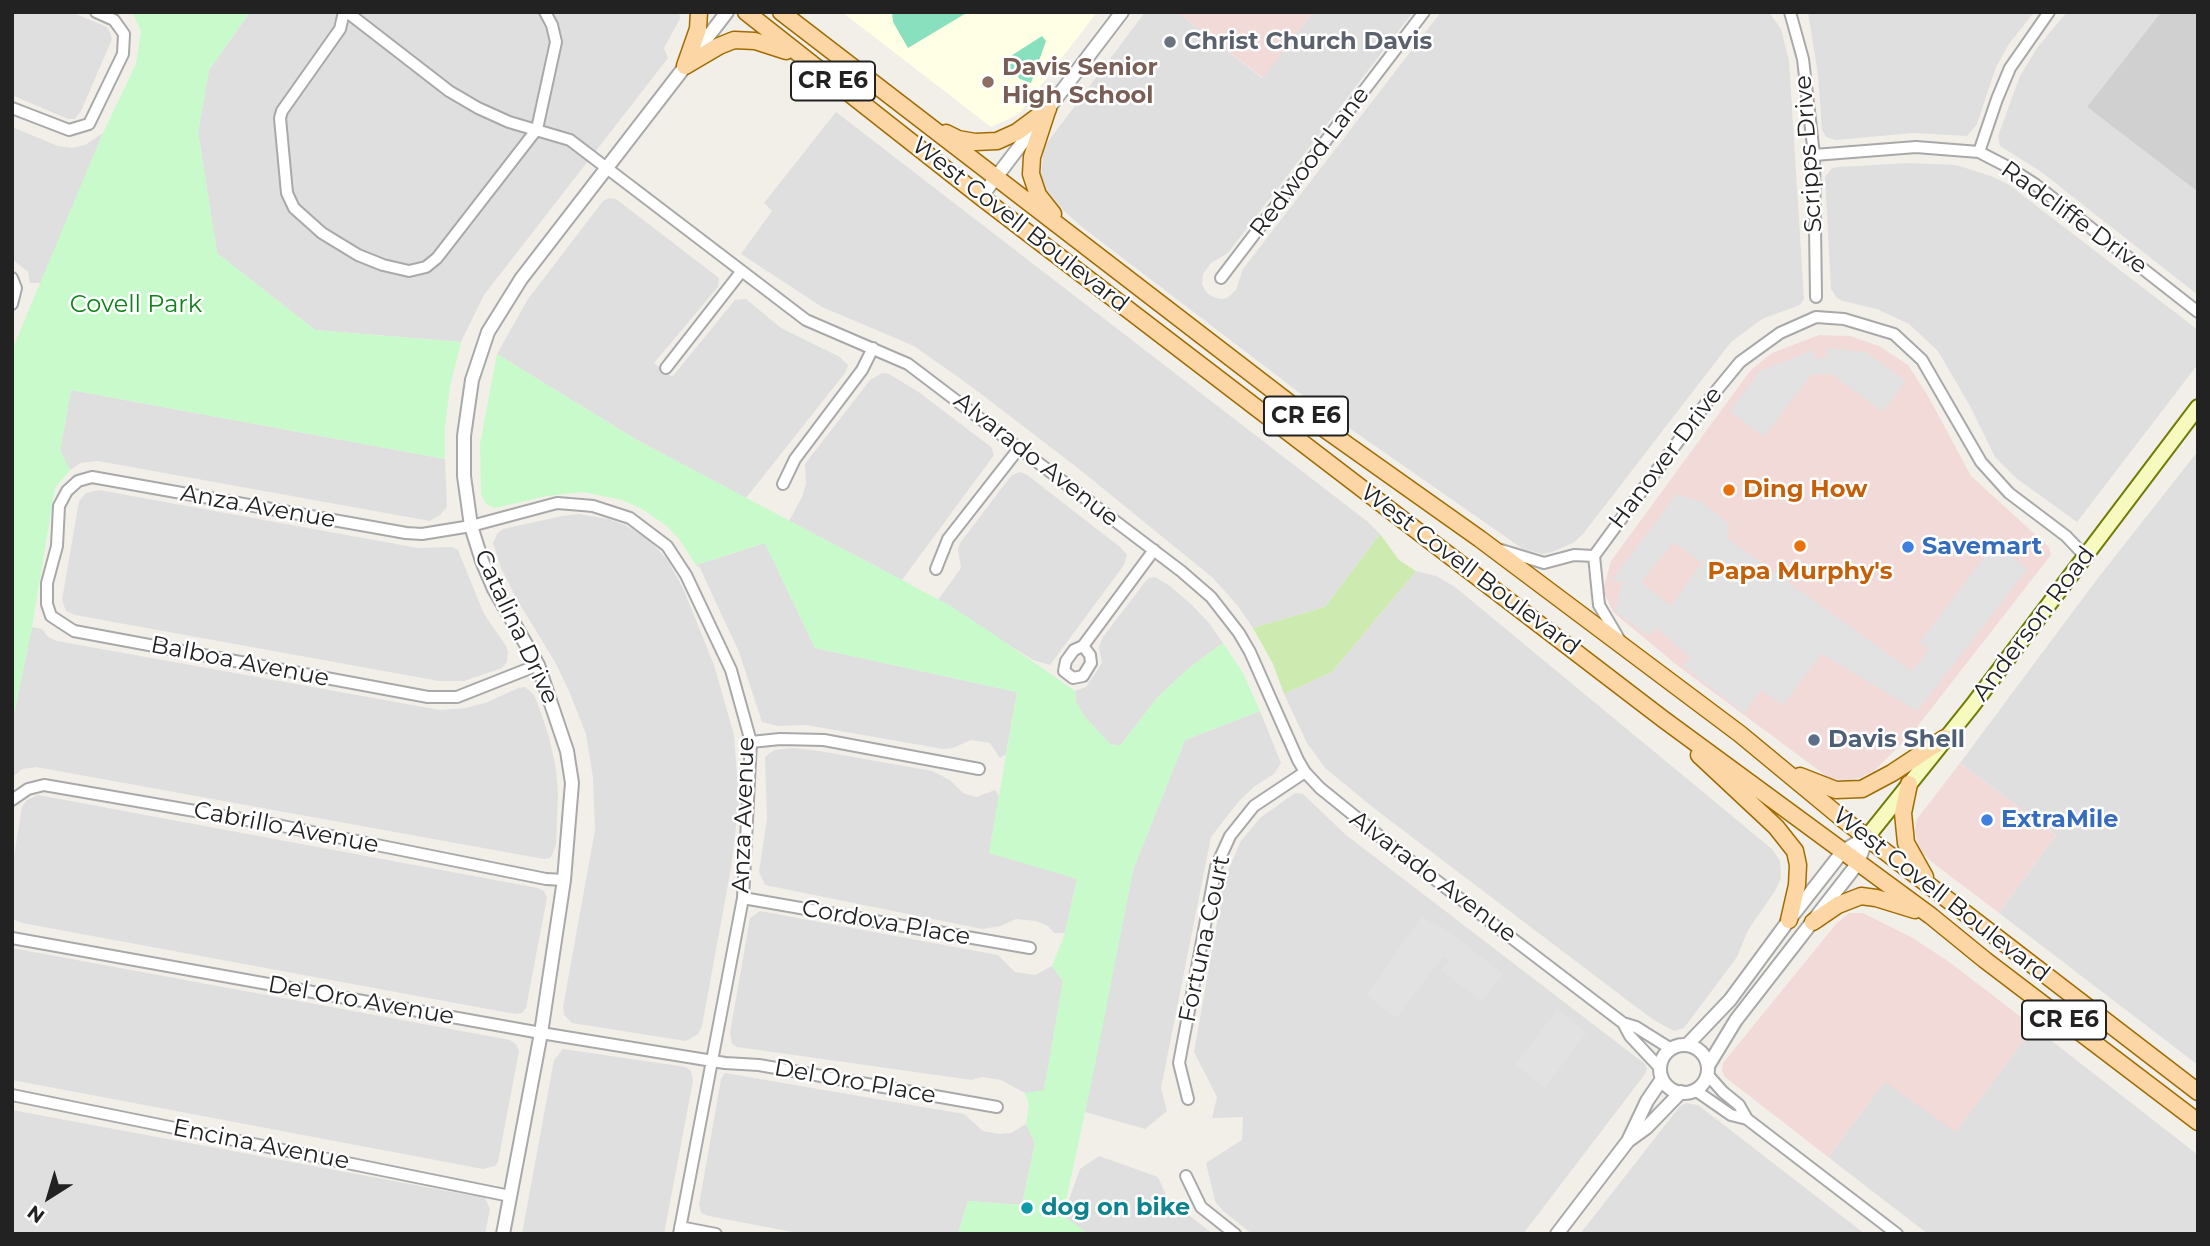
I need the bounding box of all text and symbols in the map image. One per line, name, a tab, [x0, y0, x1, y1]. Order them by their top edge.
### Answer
place label: Christ Church Davis	[1184, 28, 1432, 56]
marker: Christ Church Davis	[1162, 34, 1178, 50]
place label: Davis Senior High School	[1002, 54, 1158, 110]
road number: CR E6	[791, 61, 875, 100]
marker: Davis Senior High School	[980, 74, 996, 90]
street label: Scripps Drive	[1789, 74, 1829, 234]
street label: Redwood Lane	[1244, 81, 1376, 243]
street label: West Covell Boulevard	[906, 131, 1134, 319]
street label: Radcliffe Drive	[1995, 155, 2153, 281]
park label: Covell Park	[70, 291, 202, 319]
street label: Hanover Drive	[1603, 381, 1729, 535]
street label: Alvarado Avenue	[948, 387, 1124, 533]
road number: CR E6	[1264, 396, 1348, 436]
place label: Ding How	[1743, 476, 1868, 504]
street label: West Covell Boulevard	[1355, 478, 1585, 662]
street label: Anza Avenue	[178, 479, 338, 535]
marker: Ding How	[1721, 482, 1737, 498]
place label: Savemart	[1922, 533, 2042, 561]
marker: Papa Murphy's	[1792, 538, 1808, 554]
marker: Savemart	[1900, 539, 1916, 555]
street label: Anderson Road	[1967, 541, 2101, 707]
street label: Catalina Drive	[468, 545, 564, 709]
place label: Papa Murphy's	[1707, 558, 1893, 586]
street label: Balboa Avenue	[148, 631, 332, 693]
place label: Davis Shell	[1828, 726, 1965, 754]
marker: Davis Shell	[1806, 732, 1822, 748]
street label: Anza Avenue	[727, 736, 761, 894]
street label: Cabrillo Avenue	[191, 796, 381, 860]
street label: West Covell Boulevard	[1827, 801, 2055, 989]
street label: Alvarado Avenue	[1344, 805, 1522, 949]
place label: ExtraMile	[2001, 806, 2118, 834]
marker: ExtraMile	[1979, 812, 1995, 828]
street label: Fortuna Court	[1173, 853, 1237, 1025]
street label: Cordova Place	[800, 894, 972, 952]
street label: Del Oro Avenue	[266, 970, 456, 1032]
road number: CR E6	[2022, 1001, 2106, 1040]
street label: Del Oro Place	[772, 1054, 938, 1110]
street label: Encina Avenue	[170, 1114, 352, 1176]
north arrow	[14, 1162, 84, 1232]
place label: dog on bike	[1041, 1194, 1190, 1222]
text: N	[23, 1200, 49, 1228]
marker: dog on bike	[1019, 1200, 1035, 1216]

